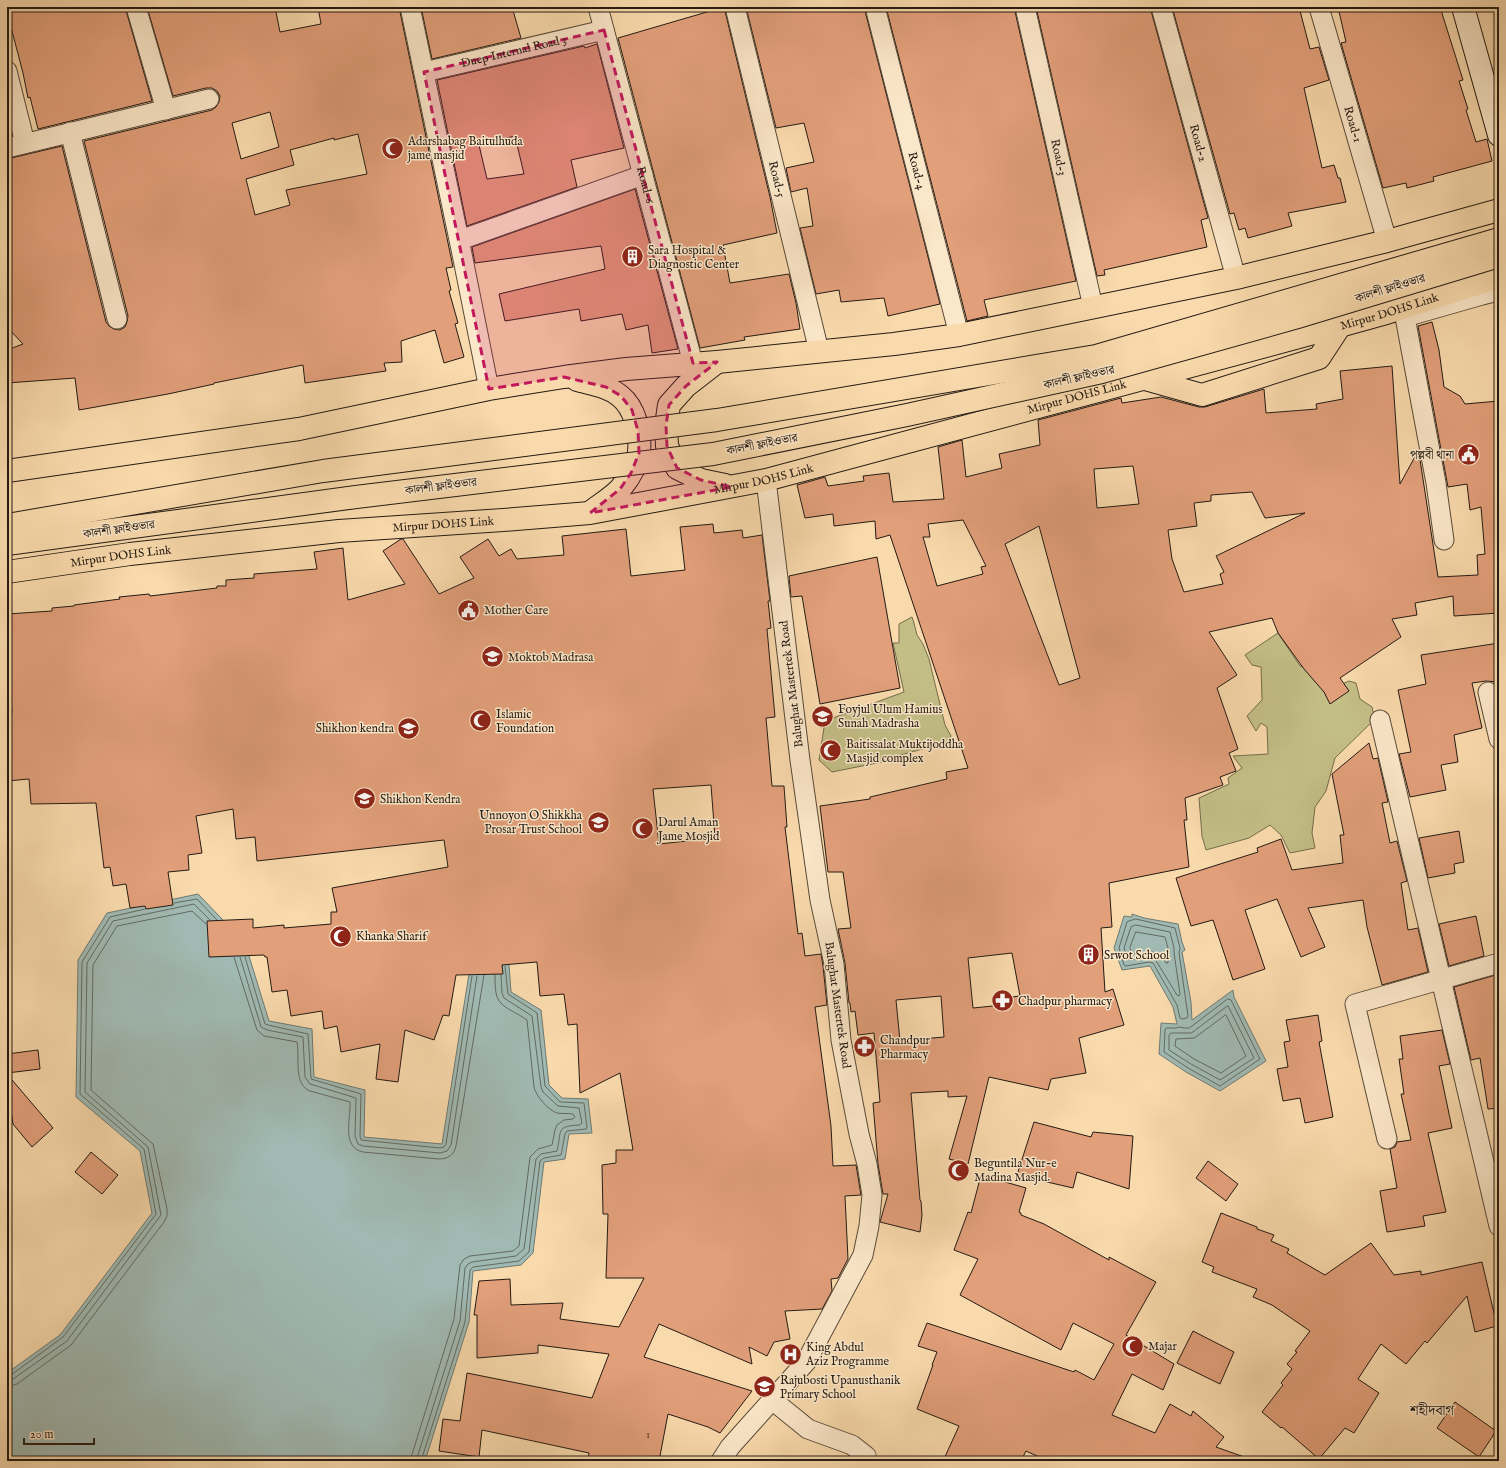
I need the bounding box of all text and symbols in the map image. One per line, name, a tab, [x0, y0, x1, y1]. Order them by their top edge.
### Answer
street label: Duep Internal Road 3	[459, 32, 568, 71]
street label: Road-1	[1340, 104, 1365, 144]
street label: Road-2	[1186, 123, 1211, 164]
place label: Adarshabag Baitulhuda jame masjid	[407, 134, 523, 163]
mosque icon: Adarshabag Baitulhuda jame masjid	[379, 135, 405, 161]
street label: Road-3	[1047, 138, 1070, 177]
street label: Road-4	[904, 150, 929, 192]
street label: Road-5	[765, 159, 788, 199]
street label: Road-6	[633, 165, 657, 206]
place label: Sara Hospital & Diagnostic Center	[648, 243, 740, 272]
building icon: Sara Hospital & Diagnostic Center	[620, 244, 646, 270]
street label: কালশী ফ্লাইওভার	[1352, 270, 1428, 307]
street label: Mirpur DOHS Link	[1339, 290, 1441, 334]
street label: কালশী ফ্লাইওভার	[1041, 361, 1117, 393]
street label: Mirpur DOHS Link	[1026, 377, 1129, 418]
street label: কালশী ফ্লাইওভার	[724, 429, 800, 459]
public building icon: পল্লবী থানা	[1456, 442, 1482, 468]
place label: পল্লবী থানা	[1410, 447, 1454, 463]
street label: Mirpur DOHS Link	[712, 460, 816, 498]
street label: কালশী ফ্লাইওভার	[403, 474, 479, 498]
street label: Mirpur DOHS Link	[392, 514, 495, 535]
street label: কালশী ফ্লাইওভার	[81, 516, 157, 542]
street label: Mirpur DOHS Link	[69, 542, 173, 571]
public building icon: Mother Care	[455, 597, 481, 623]
place label: Mother Care	[484, 603, 549, 618]
street label: Balughat Mastertek Road	[776, 619, 807, 748]
school or university icon: Moktob Madrasa	[480, 644, 506, 670]
place label: Moktob Madrasa	[508, 650, 594, 665]
place label: Foyjul Ulum Hamius Sunah Madrasha	[838, 702, 943, 731]
school or university icon: Foyjul Ulum Hamius Sunah Madrasha	[809, 703, 835, 729]
place label: Islamic Foundation	[496, 707, 555, 736]
mosque icon: Islamic Foundation	[468, 708, 494, 734]
school or university icon: Shikhon kendra	[396, 715, 422, 741]
place label: Shikhon kendra	[316, 721, 395, 736]
place label: Baitissalat Muktijoddha Masjid complex	[846, 737, 964, 767]
mosque icon: Baitissalat Muktijoddha Masjid complex	[818, 738, 844, 764]
school or university icon: Shikhon Kendra	[351, 786, 377, 812]
place label: Shikhon Kendra	[380, 792, 461, 807]
place label: Unnoyon O Shikkha Prosar Trust School	[479, 808, 583, 837]
school or university icon: Unnoyon O Shikkha Prosar Trust School	[585, 809, 611, 835]
place label: Darul Aman Jame Mosjid	[656, 815, 720, 845]
mosque icon: Darul Aman Jame Mosjid	[629, 816, 655, 842]
mosque icon: Khanka Sharif	[327, 923, 353, 949]
place label: Khanka Sharif	[356, 929, 429, 944]
street label: Balughat Mastertek Road	[821, 941, 854, 1070]
building icon: Srwot School	[1075, 942, 1101, 968]
place label: Srwot School	[1104, 948, 1170, 963]
pharmacy icon: Chadpur pharmacy	[989, 988, 1015, 1014]
place label: Chadpur pharmacy	[1018, 994, 1112, 1010]
place label: Chandpur Pharmacy	[880, 1033, 931, 1062]
pharmacy icon: Chandpur Pharmacy	[851, 1034, 877, 1060]
place label: Beguntila Nur-e Madina Masjid.	[974, 1156, 1057, 1185]
mosque icon: Beguntila Nur-e Madina Masjid.	[946, 1157, 972, 1183]
mosque icon: Majar	[1119, 1333, 1145, 1359]
place label: Majar	[1148, 1339, 1178, 1354]
place label: King Abdul Aziz Programme	[805, 1340, 889, 1369]
hospital icon: King Abdul Aziz Programme	[777, 1341, 803, 1367]
place label: Rajubosti Upanusthanik Primary School	[780, 1373, 901, 1402]
school or university icon: Rajubosti Upanusthanik Primary School	[751, 1374, 777, 1400]
district label: শহীদবাগ	[1409, 1402, 1455, 1420]
scale bar	[24, 1420, 94, 1446]
text: 20 m	[30, 1427, 53, 1442]
house number: 1	[646, 1429, 650, 1442]

